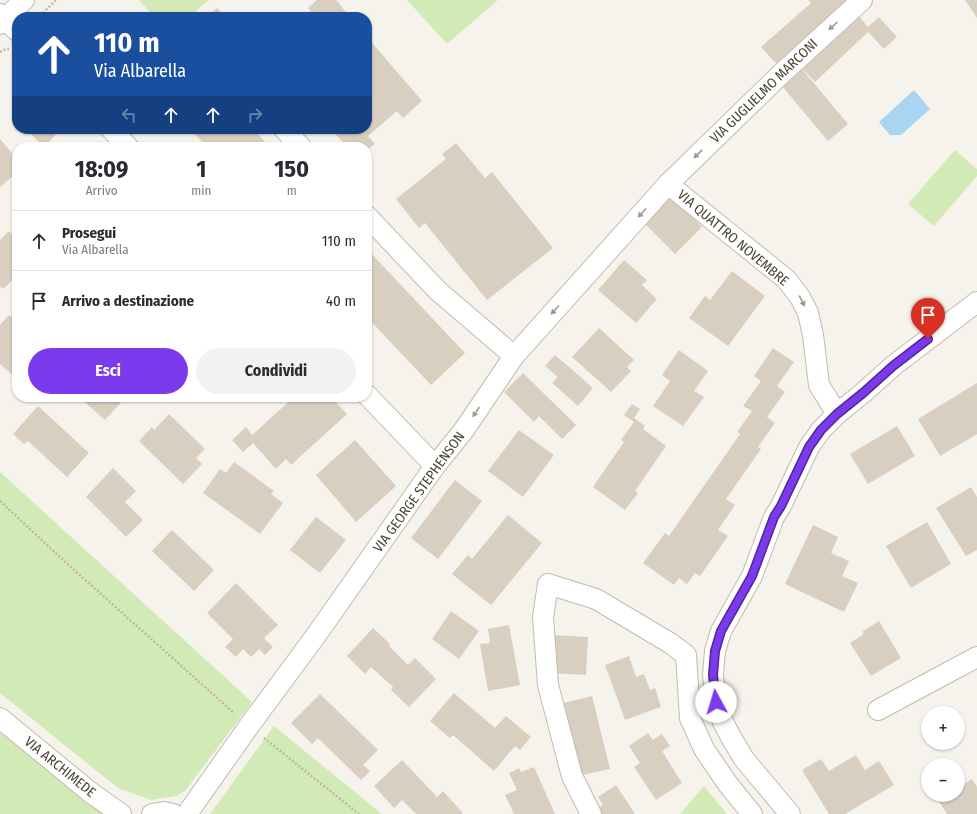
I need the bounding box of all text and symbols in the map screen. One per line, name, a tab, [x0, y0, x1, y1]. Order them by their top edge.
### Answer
one-way arrow	[828, 22, 838, 31]
text: 110 m	[94, 26, 160, 59]
icon: ahead	[28, 28, 80, 80]
street label: VIA GUGLIELMO MARCONI	[707, 35, 821, 147]
text: Via Albarella	[94, 60, 186, 82]
icon: left	[118, 104, 140, 126]
icon: ahead	[160, 104, 182, 126]
icon: ahead	[202, 104, 224, 126]
icon: right	[244, 104, 266, 126]
one-way arrow	[693, 149, 703, 159]
text: 18:09	[75, 155, 128, 183]
text: 1	[196, 155, 206, 183]
text: 150	[274, 155, 309, 183]
text: Arrivo	[86, 183, 118, 198]
text: min	[191, 183, 211, 198]
text: m	[287, 183, 297, 198]
street label: VIA QUATTRO NOVEMBRE	[674, 186, 793, 290]
one-way arrow	[637, 208, 647, 218]
text: Prosegui	[62, 224, 116, 242]
icon: ahead	[28, 230, 50, 252]
text: 110 m	[322, 232, 356, 250]
text: Via Albarella	[62, 242, 129, 257]
icon: arrive	[28, 290, 50, 312]
text: Arrivo a destinazione	[62, 292, 194, 310]
text: 40 m	[326, 292, 356, 310]
one-way arrow	[799, 295, 805, 307]
pin	[911, 298, 945, 339]
icon: arrive	[917, 304, 939, 326]
one-way arrow	[551, 305, 560, 315]
button: Esci	[28, 348, 188, 394]
button: Condividi	[196, 348, 356, 394]
one-way arrow	[472, 407, 480, 417]
street label: VIA GEORGE STEPHENSON	[370, 428, 468, 556]
position arrow	[695, 681, 737, 723]
map controls	[921, 706, 965, 802]
button: +	[921, 706, 965, 750]
street label: VIA ARCHIMEDE	[21, 733, 99, 801]
button: −	[921, 758, 965, 802]

